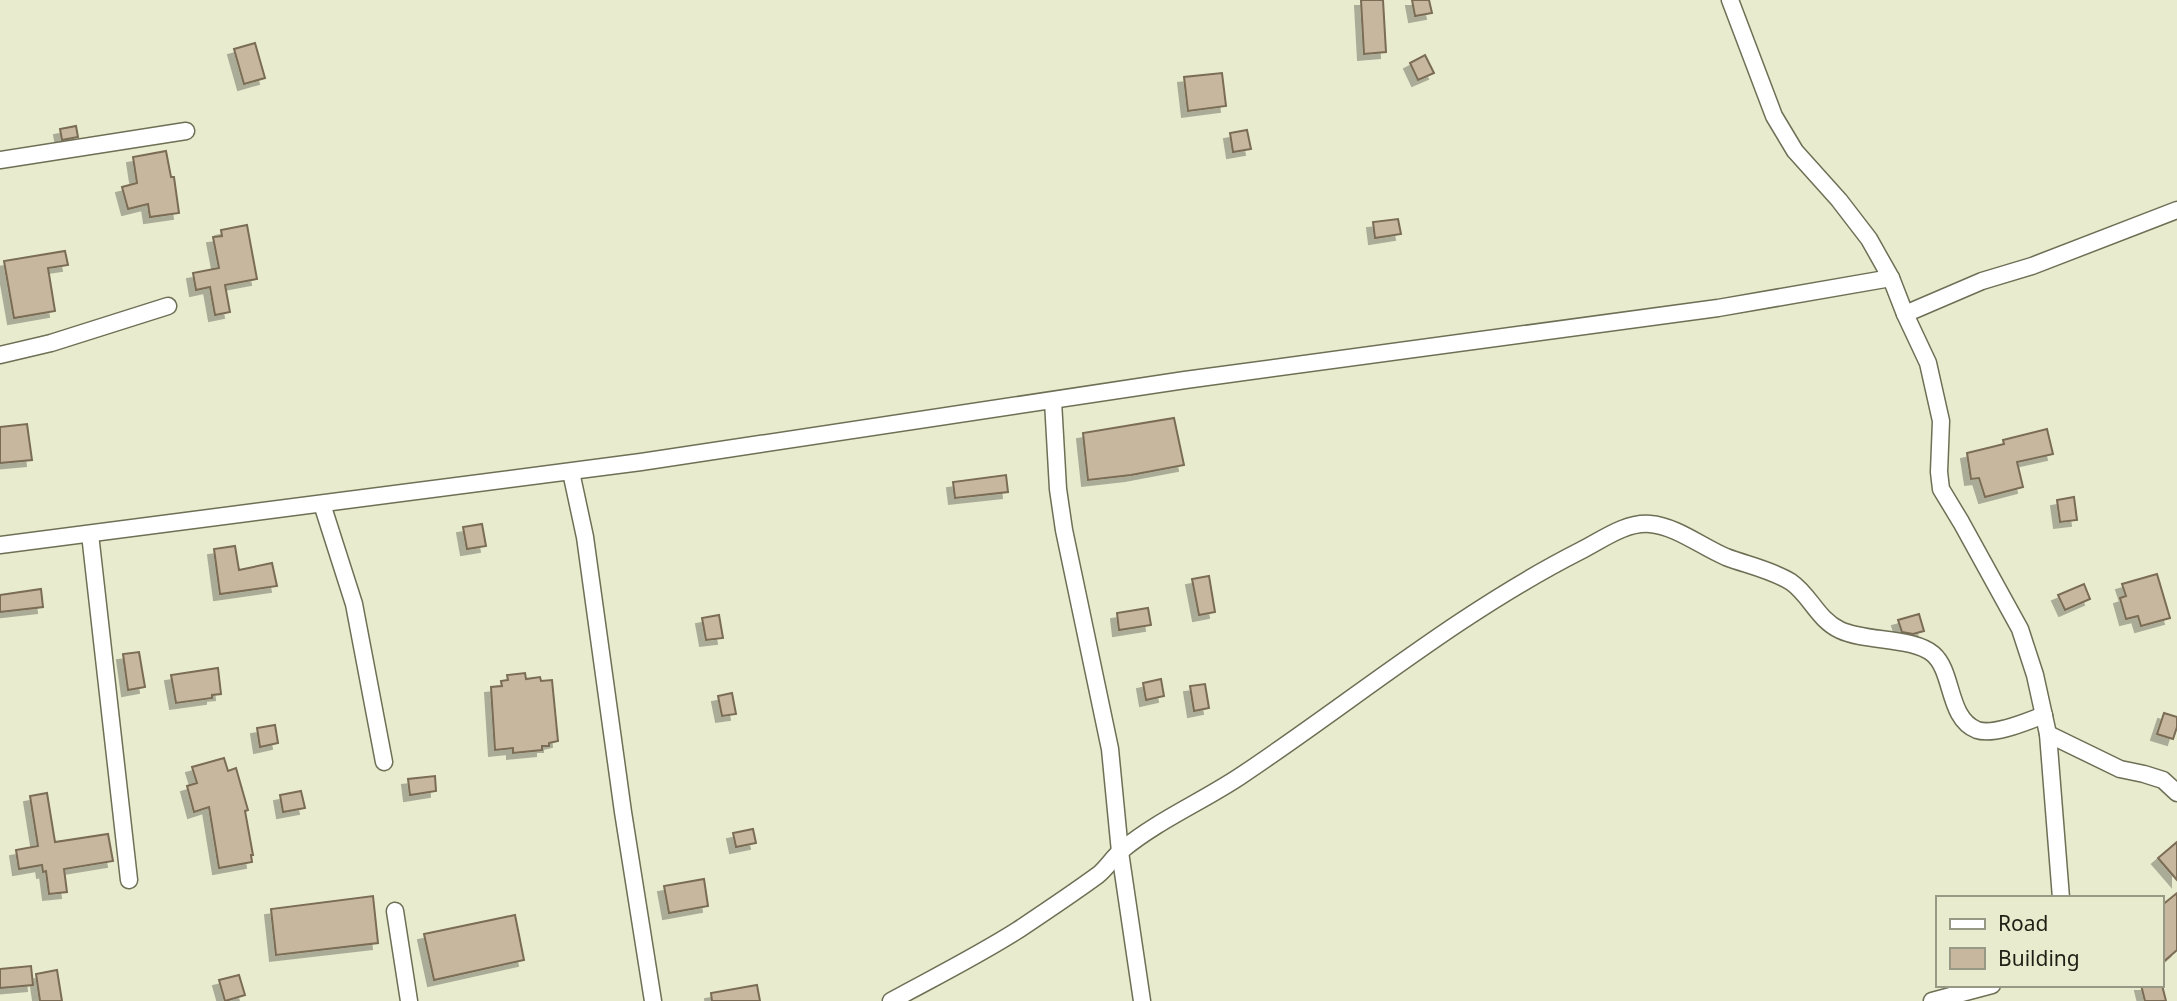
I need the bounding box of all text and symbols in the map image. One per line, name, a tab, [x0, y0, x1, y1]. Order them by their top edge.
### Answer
legend	[1936, 896, 2163, 987]
text: Road	[1998, 909, 2048, 937]
text: Building	[1998, 944, 2080, 972]

